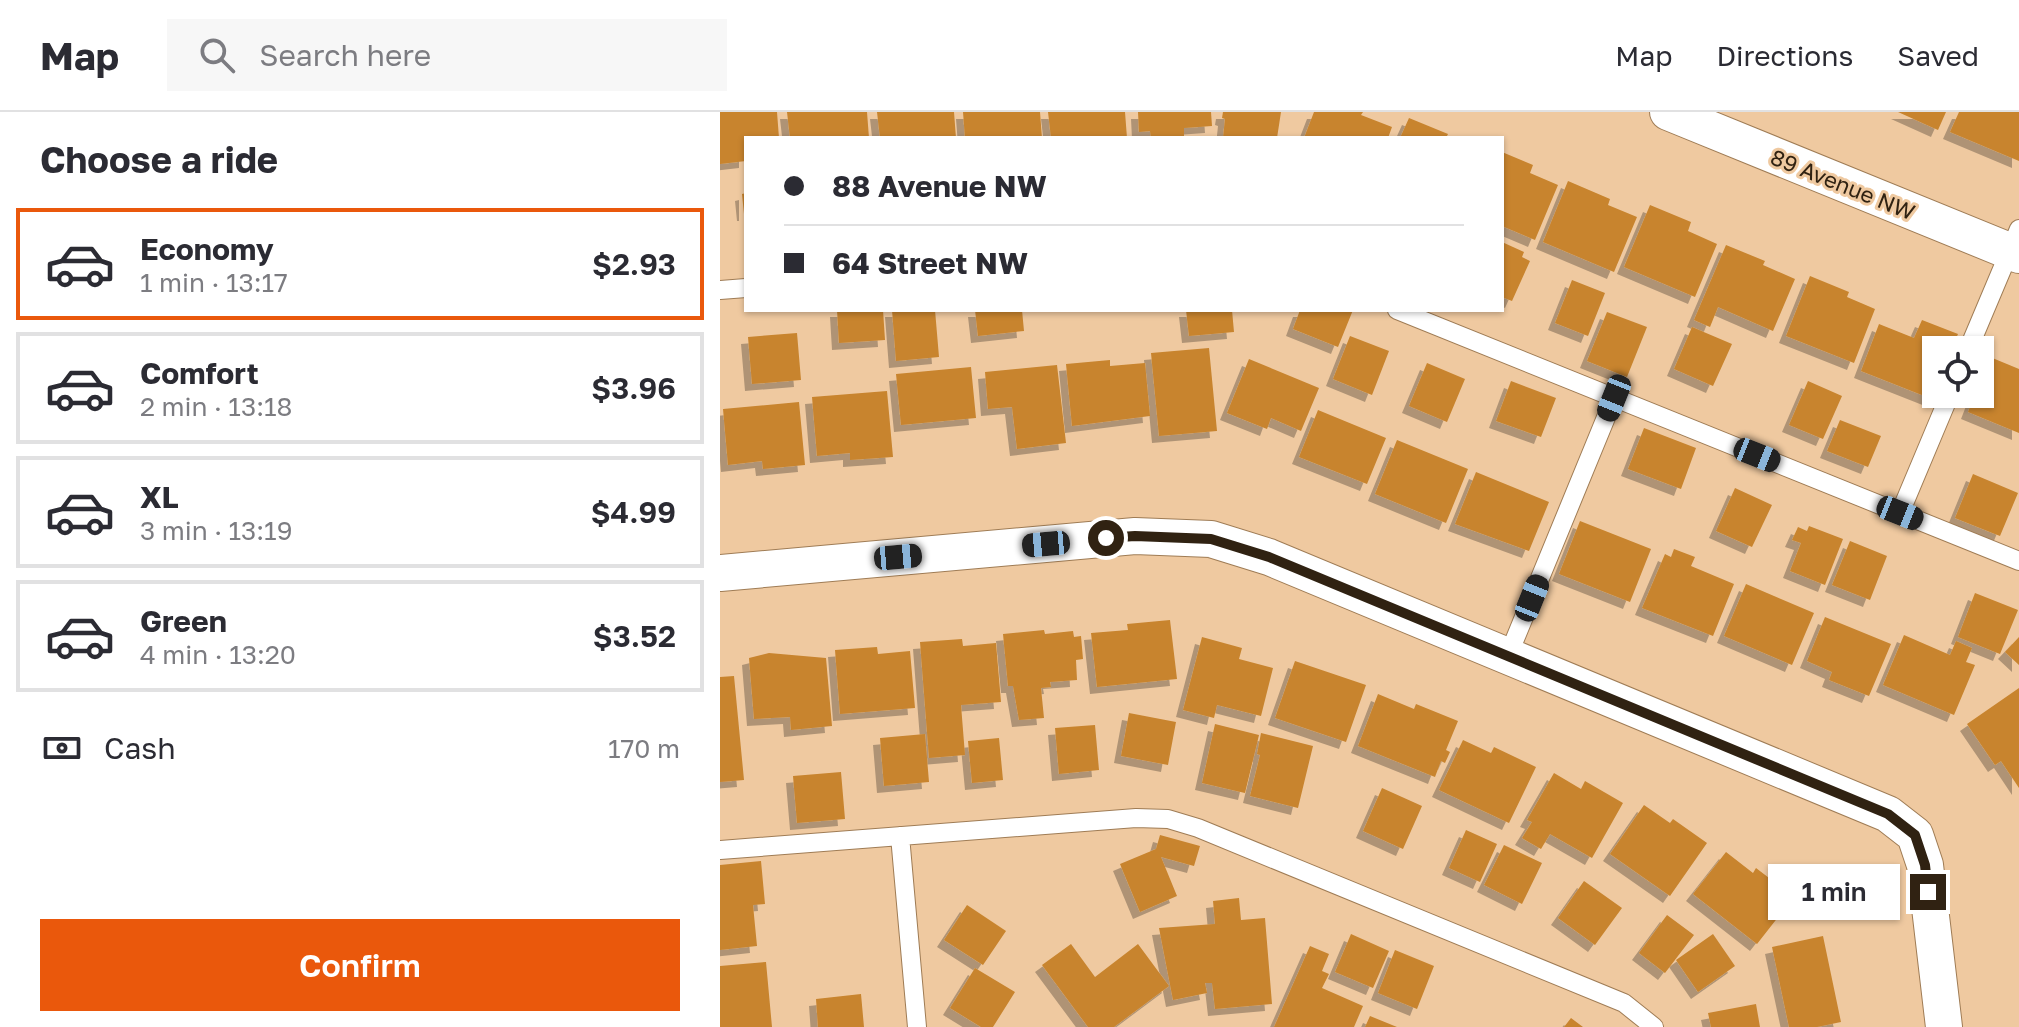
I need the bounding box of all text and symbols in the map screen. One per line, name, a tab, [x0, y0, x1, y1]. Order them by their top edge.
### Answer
search box	[167, 19, 727, 91]
text: Map	[40, 33, 119, 78]
icon: search	[195, 33, 239, 77]
text: Search here	[259, 37, 431, 73]
text: Map	[1615, 39, 1672, 72]
text: Directions	[1716, 39, 1853, 72]
text: Saved	[1897, 39, 1979, 72]
text: Choose a ride	[40, 138, 278, 181]
street label: 89 Avenue NW	[1767, 143, 1919, 225]
text: 88 Avenue NW	[832, 168, 1047, 204]
icon: car	[44, 228, 116, 300]
text: Economy	[140, 231, 274, 267]
text: 64 Street NW	[832, 245, 1028, 281]
text: $2.93	[592, 246, 676, 282]
text: 1 min · 13:17	[140, 267, 288, 298]
map controls	[1922, 336, 1994, 408]
button: locate	[1922, 336, 1994, 408]
icon: car	[44, 352, 116, 424]
text: Comfort	[140, 355, 259, 391]
text: $3.96	[591, 370, 676, 406]
car	[1594, 371, 1634, 425]
text: 2 min · 13:18	[140, 391, 292, 422]
car	[1730, 435, 1784, 475]
icon: car	[44, 476, 116, 548]
text: XL	[140, 479, 179, 515]
car	[1873, 493, 1927, 533]
text: $4.99	[591, 494, 676, 530]
text: 3 min · 13:19	[140, 515, 292, 546]
route start	[1088, 520, 1124, 556]
car	[1021, 530, 1071, 558]
car	[873, 543, 923, 571]
car	[1512, 571, 1552, 625]
icon: car	[44, 600, 116, 672]
text: Green	[140, 603, 227, 639]
text: $3.52	[593, 618, 676, 654]
text: 4 min · 13:20	[140, 639, 296, 670]
icon: cash	[40, 726, 84, 770]
text: Cash	[104, 730, 176, 766]
text: 170 m	[608, 733, 680, 764]
callout: 1 min	[1768, 864, 1900, 920]
route end	[1910, 874, 1946, 910]
text: 1 min	[1801, 876, 1867, 907]
button: Confirm	[40, 919, 680, 1011]

